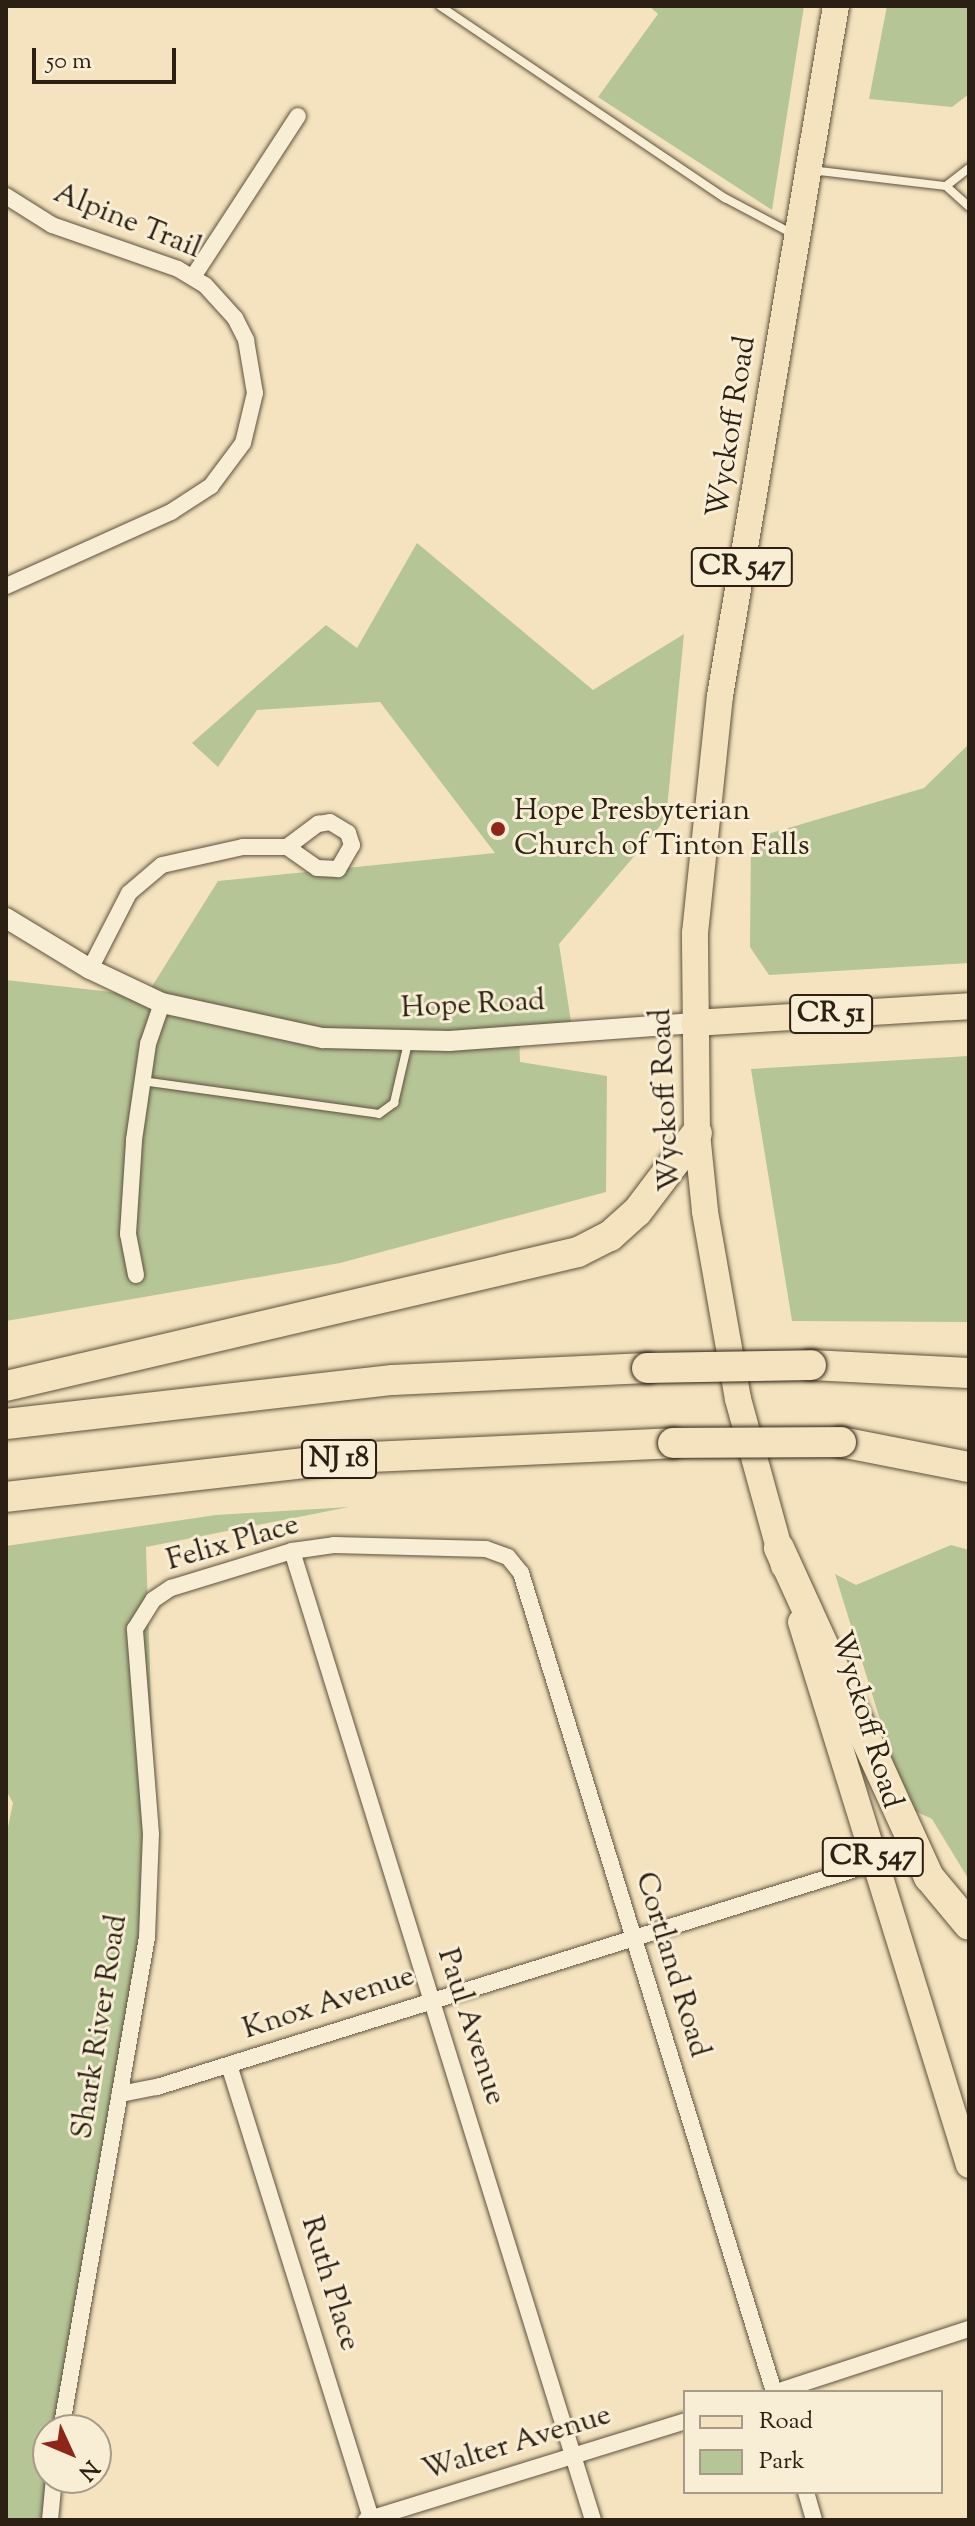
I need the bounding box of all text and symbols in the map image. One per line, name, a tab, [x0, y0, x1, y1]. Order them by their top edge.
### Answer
scale bar	[36, 32, 180, 82]
text: 50 m	[46, 45, 92, 79]
street label: Alpine Trail	[48, 176, 206, 268]
street label: Wyckoff Road	[701, 334, 765, 520]
road number: CR 547	[690, 543, 794, 591]
place label: Hope Presbyterian Church of Tinton Falls	[514, 794, 809, 864]
marker: Hope Presbyterian Church of Tinton Falls	[489, 820, 507, 838]
street label: Hope Road	[400, 984, 546, 1028]
road number: CR 51	[789, 990, 873, 1038]
street label: Wyckoff Road	[644, 1007, 690, 1193]
road number: NJ 18	[301, 1435, 377, 1483]
street label: Felix Place	[163, 1508, 303, 1580]
street label: Wyckoff Road	[821, 1627, 909, 1813]
road number: CR 547	[821, 1833, 925, 1881]
street label: Cortland Road	[626, 1868, 716, 2062]
street label: Shark River Road	[66, 1912, 136, 2142]
street label: Paul Avenue	[428, 1944, 512, 2110]
street label: Knox Avenue	[239, 1959, 419, 2049]
street label: Ruth Place	[292, 2213, 366, 2355]
legend	[683, 2390, 943, 2494]
street label: Walter Avenue	[418, 2398, 616, 2490]
text: Road	[759, 2405, 813, 2439]
north arrow	[32, 2414, 112, 2494]
text: Park	[759, 2445, 805, 2479]
text: N	[70, 2452, 105, 2487]

